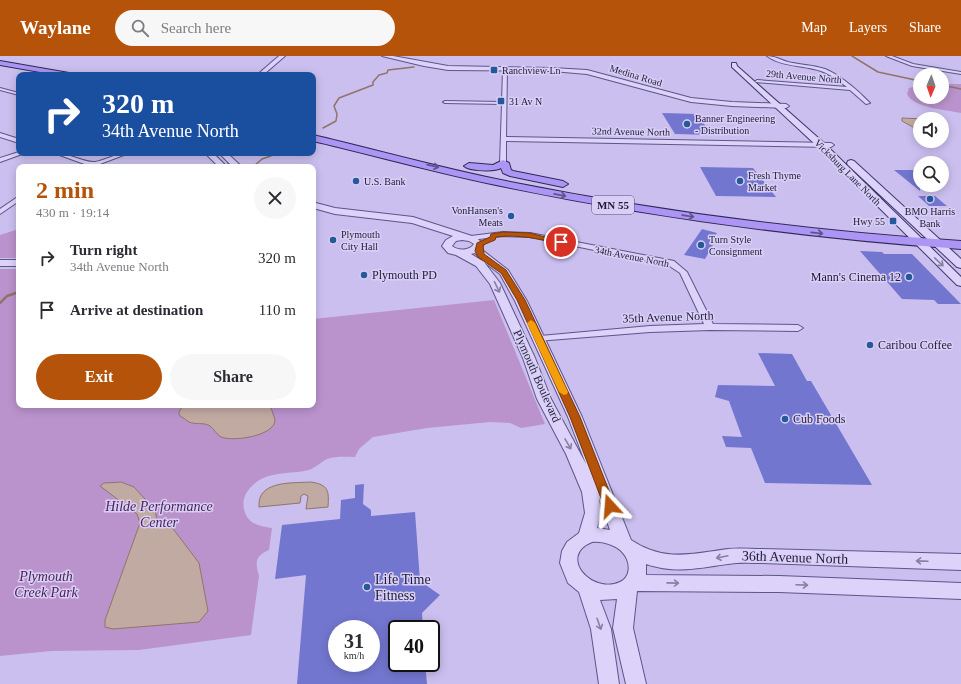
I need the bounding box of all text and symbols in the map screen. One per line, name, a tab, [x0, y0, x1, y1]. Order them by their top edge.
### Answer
search box	[115, 10, 395, 46]
text: Waylane	[20, 17, 91, 38]
icon: search	[129, 17, 151, 39]
text: Search here	[161, 20, 231, 36]
text: Map	[801, 20, 827, 35]
text: Layers	[849, 20, 887, 35]
text: Share	[909, 20, 941, 35]
street label: Medina Road	[608, 62, 663, 89]
marker: Ranchview Ln	[489, 65, 499, 75]
place label: Ranchview Ln	[502, 65, 561, 76]
street label: 29th Avenue North	[766, 68, 842, 85]
north arrow	[913, 68, 949, 104]
map controls	[913, 68, 949, 192]
icon: right	[36, 88, 88, 140]
text: 320 m	[102, 88, 174, 119]
marker: 31 Av N	[496, 96, 506, 106]
place label: 31 Av N	[509, 96, 542, 107]
button: sound	[913, 112, 949, 148]
place label: Banner Engineering - Distribution	[695, 113, 775, 136]
marker: Banner Engineering - Distribution	[682, 119, 692, 129]
text: 34th Avenue North	[102, 121, 239, 141]
street label: 32nd Avenue North	[592, 125, 670, 138]
street label: Vicksburg Lane North	[812, 137, 883, 208]
button: search	[913, 156, 949, 192]
one-way arrow	[426, 163, 439, 171]
place label: Fresh Thyme Market	[748, 170, 801, 193]
marker: U.S. Bank	[351, 176, 361, 186]
place label: U.S. Bank	[364, 176, 405, 187]
marker: Fresh Thyme Market	[735, 176, 745, 186]
text: 2 min	[36, 177, 94, 203]
button: close	[254, 177, 296, 219]
one-way arrow	[553, 191, 566, 199]
marker: BMO Harris Bank	[925, 194, 935, 204]
road number: MN 55	[592, 196, 634, 214]
text: 430 m · 19:14	[36, 205, 109, 220]
place label: VonHansen's Meats	[451, 205, 503, 228]
place label: BMO Harris Bank	[905, 206, 955, 229]
marker: VonHansen's Meats	[506, 211, 516, 221]
one-way arrow	[681, 212, 694, 220]
place label: Hwy 55	[853, 216, 885, 227]
marker: Hwy 55	[888, 216, 898, 226]
pin	[544, 225, 578, 259]
place label: Plymouth City Hall	[341, 229, 380, 252]
one-way arrow	[810, 229, 823, 236]
icon: arrive	[550, 231, 572, 253]
place label: Turn Style Consignment	[709, 234, 763, 257]
marker: Plymouth City Hall	[328, 235, 338, 245]
marker: Turn Style Consignment	[696, 240, 706, 250]
text: Turn right	[70, 242, 137, 258]
street label: 34th Avenue North	[594, 244, 670, 269]
icon: right	[36, 247, 58, 269]
text: 320 m	[258, 250, 296, 266]
one-way arrow	[934, 258, 945, 267]
text: 34th Avenue North	[70, 259, 169, 274]
place label: Plymouth PD	[372, 268, 437, 282]
marker: Plymouth PD	[359, 270, 369, 280]
place label: Mann's Cinema 12	[811, 270, 901, 284]
marker: Mann's Cinema 12	[904, 272, 914, 282]
one-way arrow	[494, 281, 501, 293]
icon: arrive	[36, 299, 58, 321]
text: Arrive at destination	[70, 302, 203, 318]
text: 110 m	[259, 302, 296, 318]
street label: 35th Avenue North	[622, 308, 714, 326]
street label: Plymouth Boulevard	[510, 328, 564, 424]
place label: Caribou Coffee	[878, 338, 952, 352]
marker: Caribou Coffee	[865, 340, 875, 350]
button: Exit	[36, 354, 162, 400]
button: Share	[170, 354, 296, 400]
place label: Cub Foods	[793, 412, 846, 426]
marker: Cub Foods	[780, 414, 790, 424]
one-way arrow	[565, 438, 573, 450]
position arrow	[589, 485, 631, 527]
park label: Hilde Performance Center	[104, 499, 213, 530]
street label: 36th Avenue North	[742, 548, 848, 567]
one-way arrow	[716, 554, 729, 562]
one-way arrow	[916, 557, 929, 565]
park label: Plymouth Creek Park	[14, 569, 79, 600]
place label: Life Time Fitness	[375, 572, 431, 603]
one-way arrow	[666, 579, 679, 587]
one-way arrow	[795, 581, 808, 589]
marker: Life Time Fitness	[362, 582, 372, 592]
one-way arrow	[596, 617, 603, 630]
speed limit sign: 40	[388, 620, 440, 672]
text: 31	[344, 630, 364, 652]
text: km/h	[344, 650, 364, 661]

